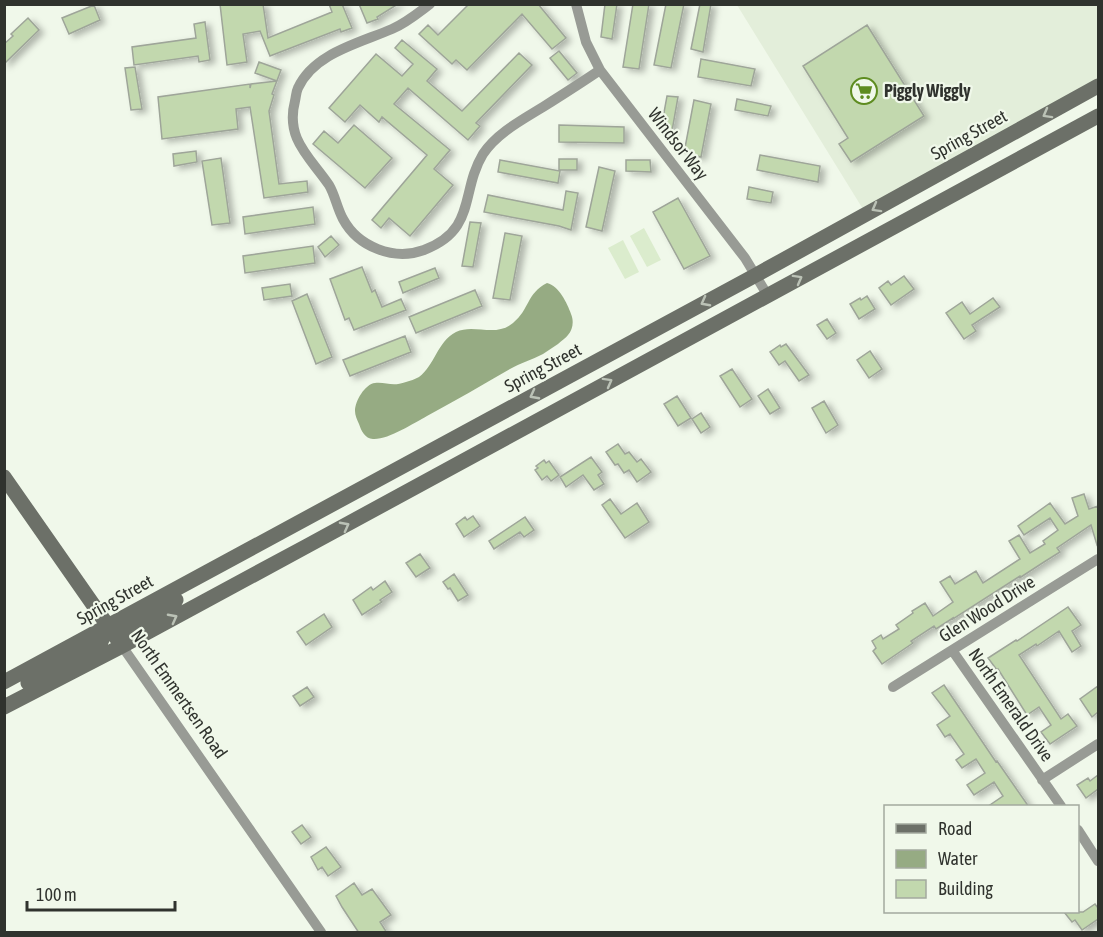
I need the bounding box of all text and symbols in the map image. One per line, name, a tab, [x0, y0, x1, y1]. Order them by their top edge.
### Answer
supermarket icon: Piggly Wiggly	[849, 76, 879, 106]
place label: Piggly Wiggly	[884, 80, 971, 101]
street label: Windsor Way	[644, 104, 713, 184]
street label: Spring Street	[927, 105, 1011, 164]
one-way arrow	[1043, 107, 1053, 119]
one-way arrow	[872, 201, 883, 213]
one-way arrow	[792, 275, 802, 286]
one-way arrow	[701, 295, 712, 306]
street label: Spring Street	[501, 339, 585, 397]
one-way arrow	[602, 378, 613, 389]
one-way arrow	[530, 388, 540, 399]
one-way arrow	[339, 522, 349, 533]
street label: Spring Street	[73, 570, 157, 629]
street label: Glen Wood Drive	[935, 571, 1038, 646]
one-way arrow	[167, 614, 177, 625]
street label: North Emmertsen Road	[127, 625, 232, 762]
street label: North Emerald Drive	[965, 644, 1058, 765]
legend	[884, 805, 1079, 913]
text: Road	[938, 818, 972, 839]
text: Water	[938, 848, 978, 869]
scale bar	[27, 874, 176, 912]
text: Building	[938, 878, 993, 899]
text: 100 m	[36, 884, 77, 905]

